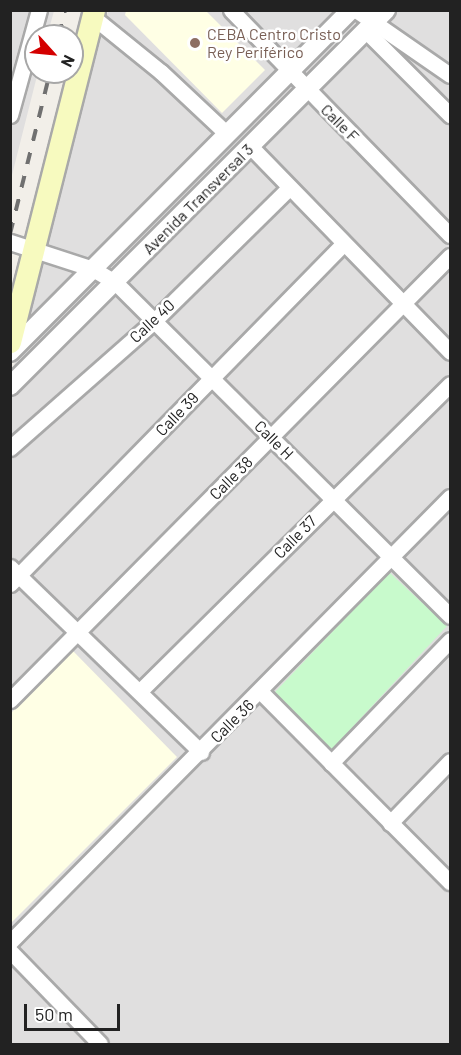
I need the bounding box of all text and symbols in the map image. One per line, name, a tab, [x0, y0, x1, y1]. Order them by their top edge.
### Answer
north arrow	[24, 24, 84, 84]
place label: CEBA Centro Cristo Rey Periférico	[207, 24, 341, 62]
marker: CEBA Centro Cristo Rey Periférico	[188, 36, 202, 50]
text: N	[58, 52, 80, 71]
street label: Calle F	[317, 100, 363, 146]
street label: Avenida Transversal 3	[139, 140, 257, 258]
street label: Calle 40	[125, 295, 179, 347]
street label: Calle 39	[152, 388, 202, 440]
street label: Calle H	[250, 416, 298, 464]
street label: Calle 38	[205, 452, 257, 504]
street label: Calle 37	[270, 512, 320, 562]
street label: Calle 36	[206, 695, 258, 747]
scale bar	[27, 992, 123, 1030]
text: 50 m	[35, 1003, 73, 1025]

